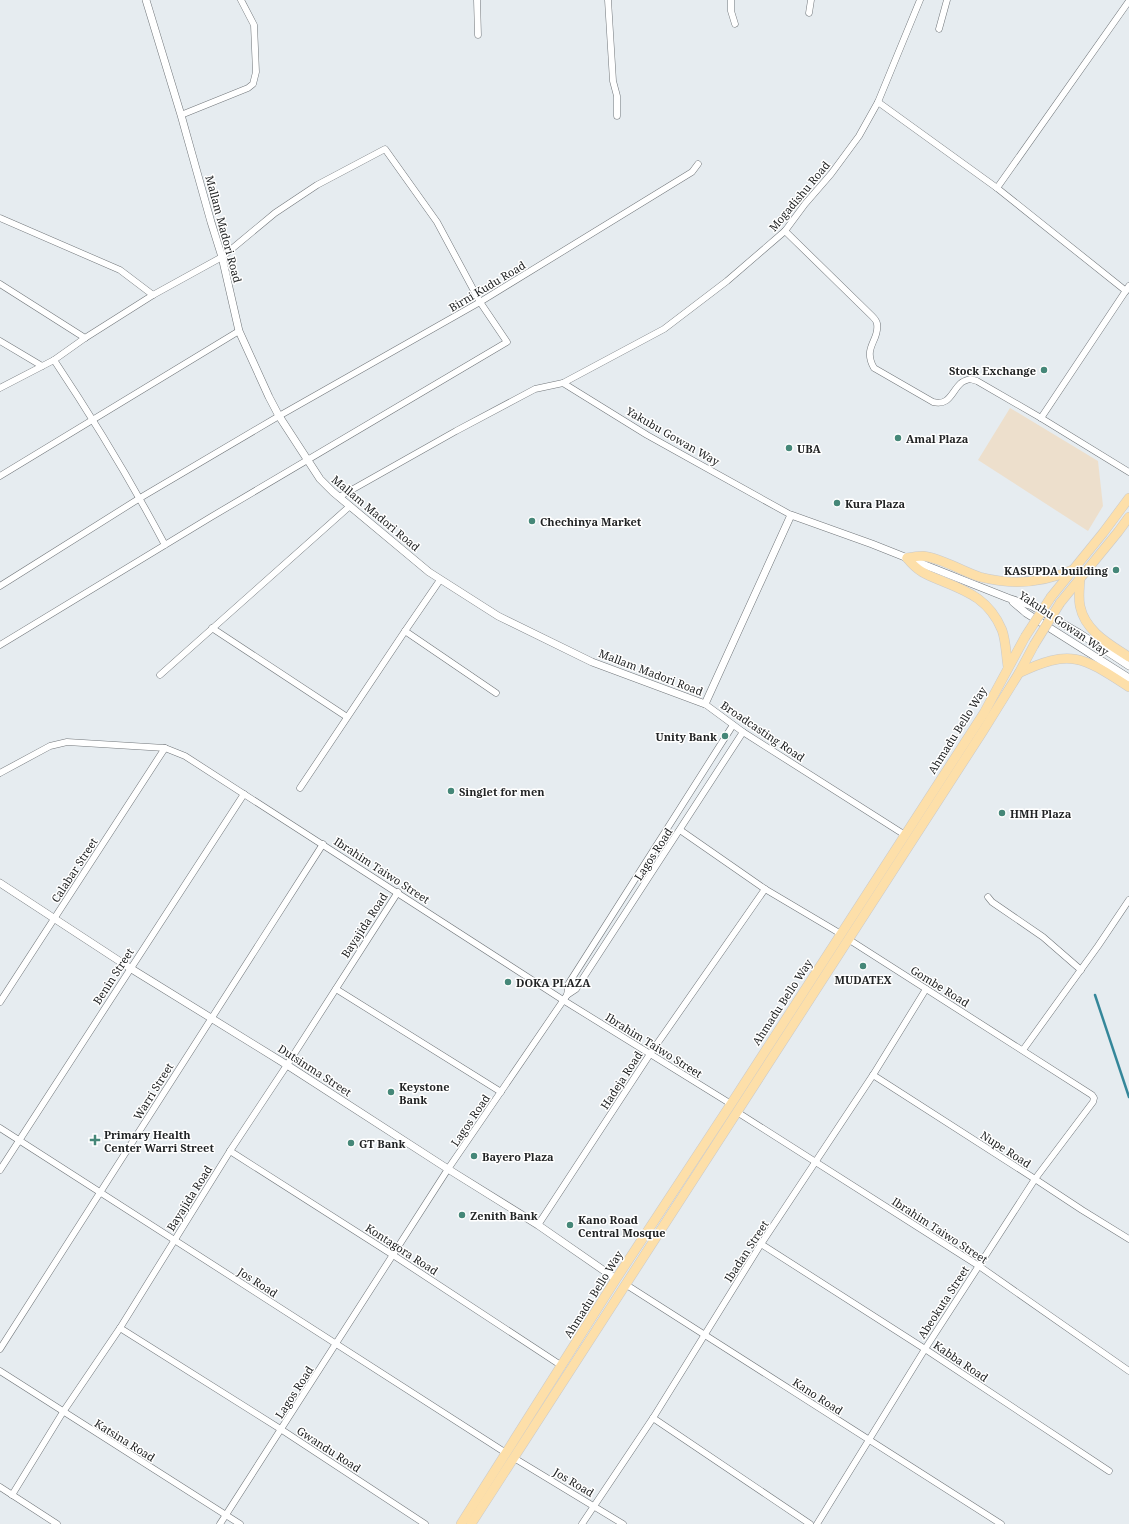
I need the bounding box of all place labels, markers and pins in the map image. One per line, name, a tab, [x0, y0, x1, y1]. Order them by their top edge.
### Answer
place label: Stock Exchange	[949, 363, 1036, 378]
marker: Stock Exchange	[1039, 365, 1049, 375]
place label: Amal Plaza	[906, 431, 969, 446]
marker: Amal Plaza	[893, 433, 903, 443]
place label: UBA	[797, 441, 821, 456]
marker: UBA	[784, 443, 794, 453]
place label: Kura Plaza	[845, 496, 905, 511]
marker: Kura Plaza	[832, 498, 842, 508]
place label: Chechinya Market	[540, 514, 642, 529]
marker: Chechinya Market	[527, 516, 537, 526]
place label: KASUPDA building	[1004, 563, 1109, 578]
marker: KASUPDA building	[1111, 565, 1121, 575]
place label: Unity Bank	[656, 729, 717, 744]
marker: Unity Bank	[720, 731, 730, 741]
place label: Singlet for men	[459, 784, 545, 799]
marker: Singlet for men	[446, 786, 456, 796]
place label: HMH Plaza	[1010, 806, 1072, 821]
marker: HMH Plaza	[997, 808, 1007, 818]
marker: MUDATEX	[858, 961, 868, 971]
place label: MUDATEX	[835, 972, 891, 987]
place label: DOKA PLAZA	[516, 975, 591, 990]
marker: DOKA PLAZA	[503, 977, 513, 987]
place label: Keystone Bank	[399, 1079, 450, 1107]
marker: Keystone Bank	[386, 1087, 396, 1097]
place label: Primary Health Center Warri Street	[104, 1127, 214, 1155]
marker: Primary Health Center Warri Street	[89, 1134, 101, 1146]
place label: GT Bank	[359, 1136, 406, 1151]
marker: GT Bank	[346, 1138, 356, 1148]
place label: Bayero Plaza	[482, 1149, 554, 1164]
marker: Bayero Plaza	[469, 1151, 479, 1161]
place label: Zenith Bank	[470, 1208, 538, 1223]
marker: Zenith Bank	[457, 1210, 467, 1220]
place label: Kano Road Central Mosque	[578, 1212, 666, 1240]
marker: Kano Road Central Mosque	[565, 1220, 575, 1230]

